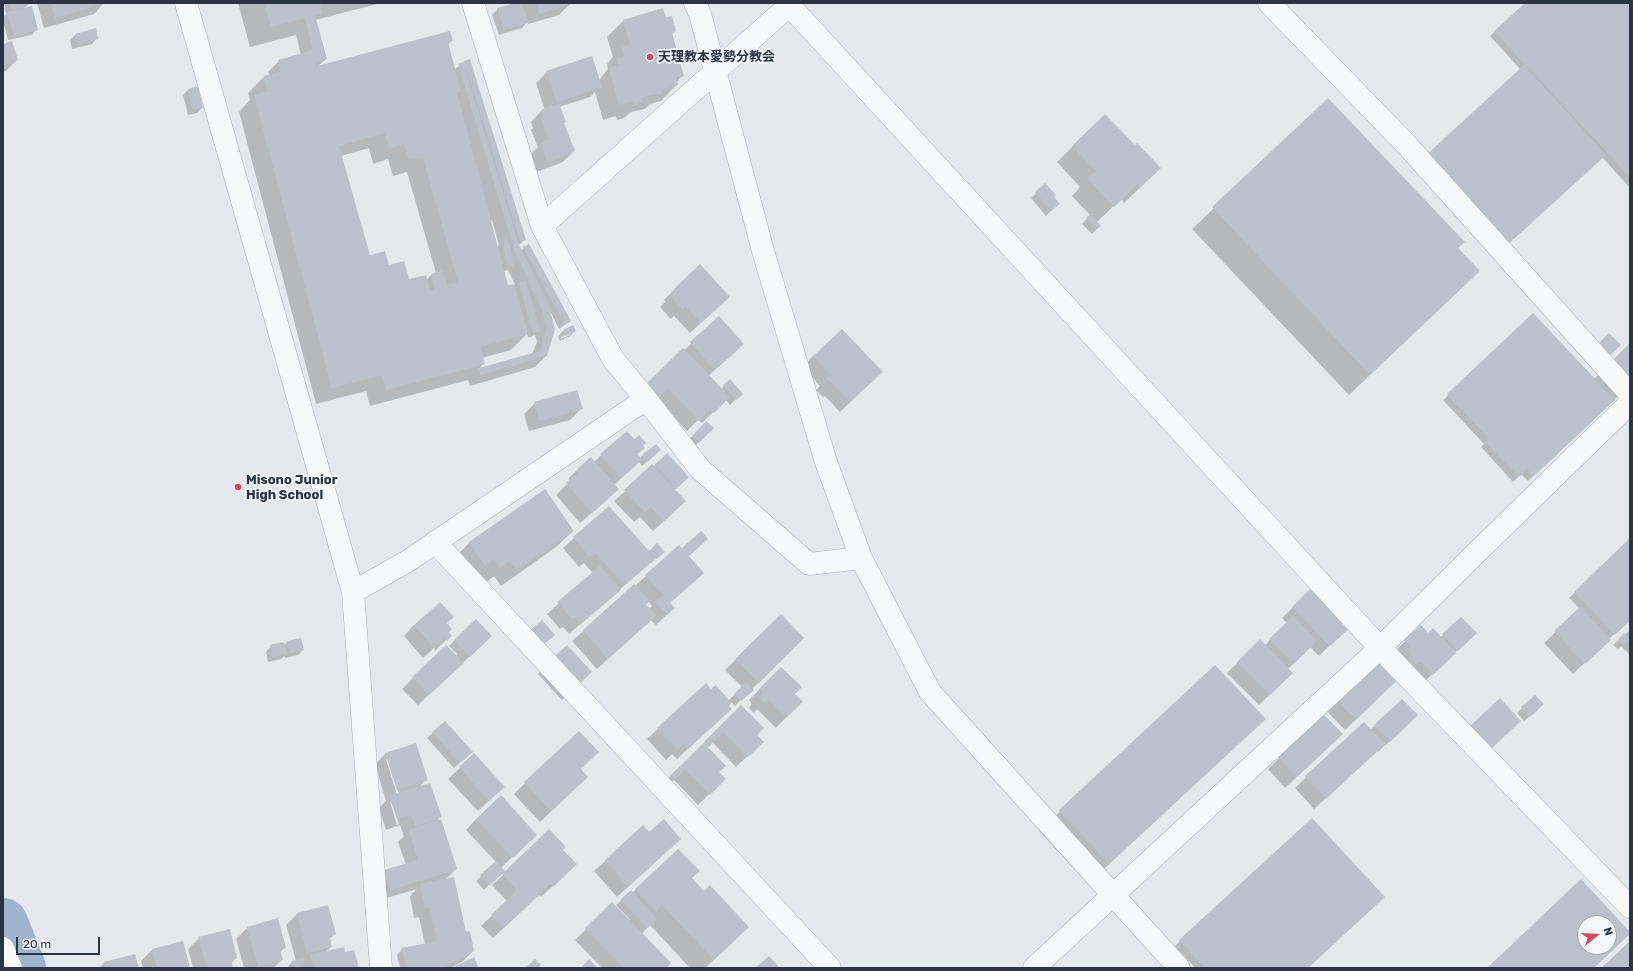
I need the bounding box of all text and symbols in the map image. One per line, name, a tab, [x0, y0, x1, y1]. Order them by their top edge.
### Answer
place label: 天理教本愛勢分教会	[658, 49, 775, 65]
marker: 天理教本愛勢分教会	[645, 52, 655, 62]
place label: Misono Junior High School	[246, 472, 338, 503]
marker: Misono Junior High School	[233, 482, 243, 492]
north arrow	[1577, 915, 1617, 955]
text: N	[1601, 926, 1615, 937]
scale bar	[18, 929, 102, 955]
text: 20 m	[23, 937, 51, 951]

